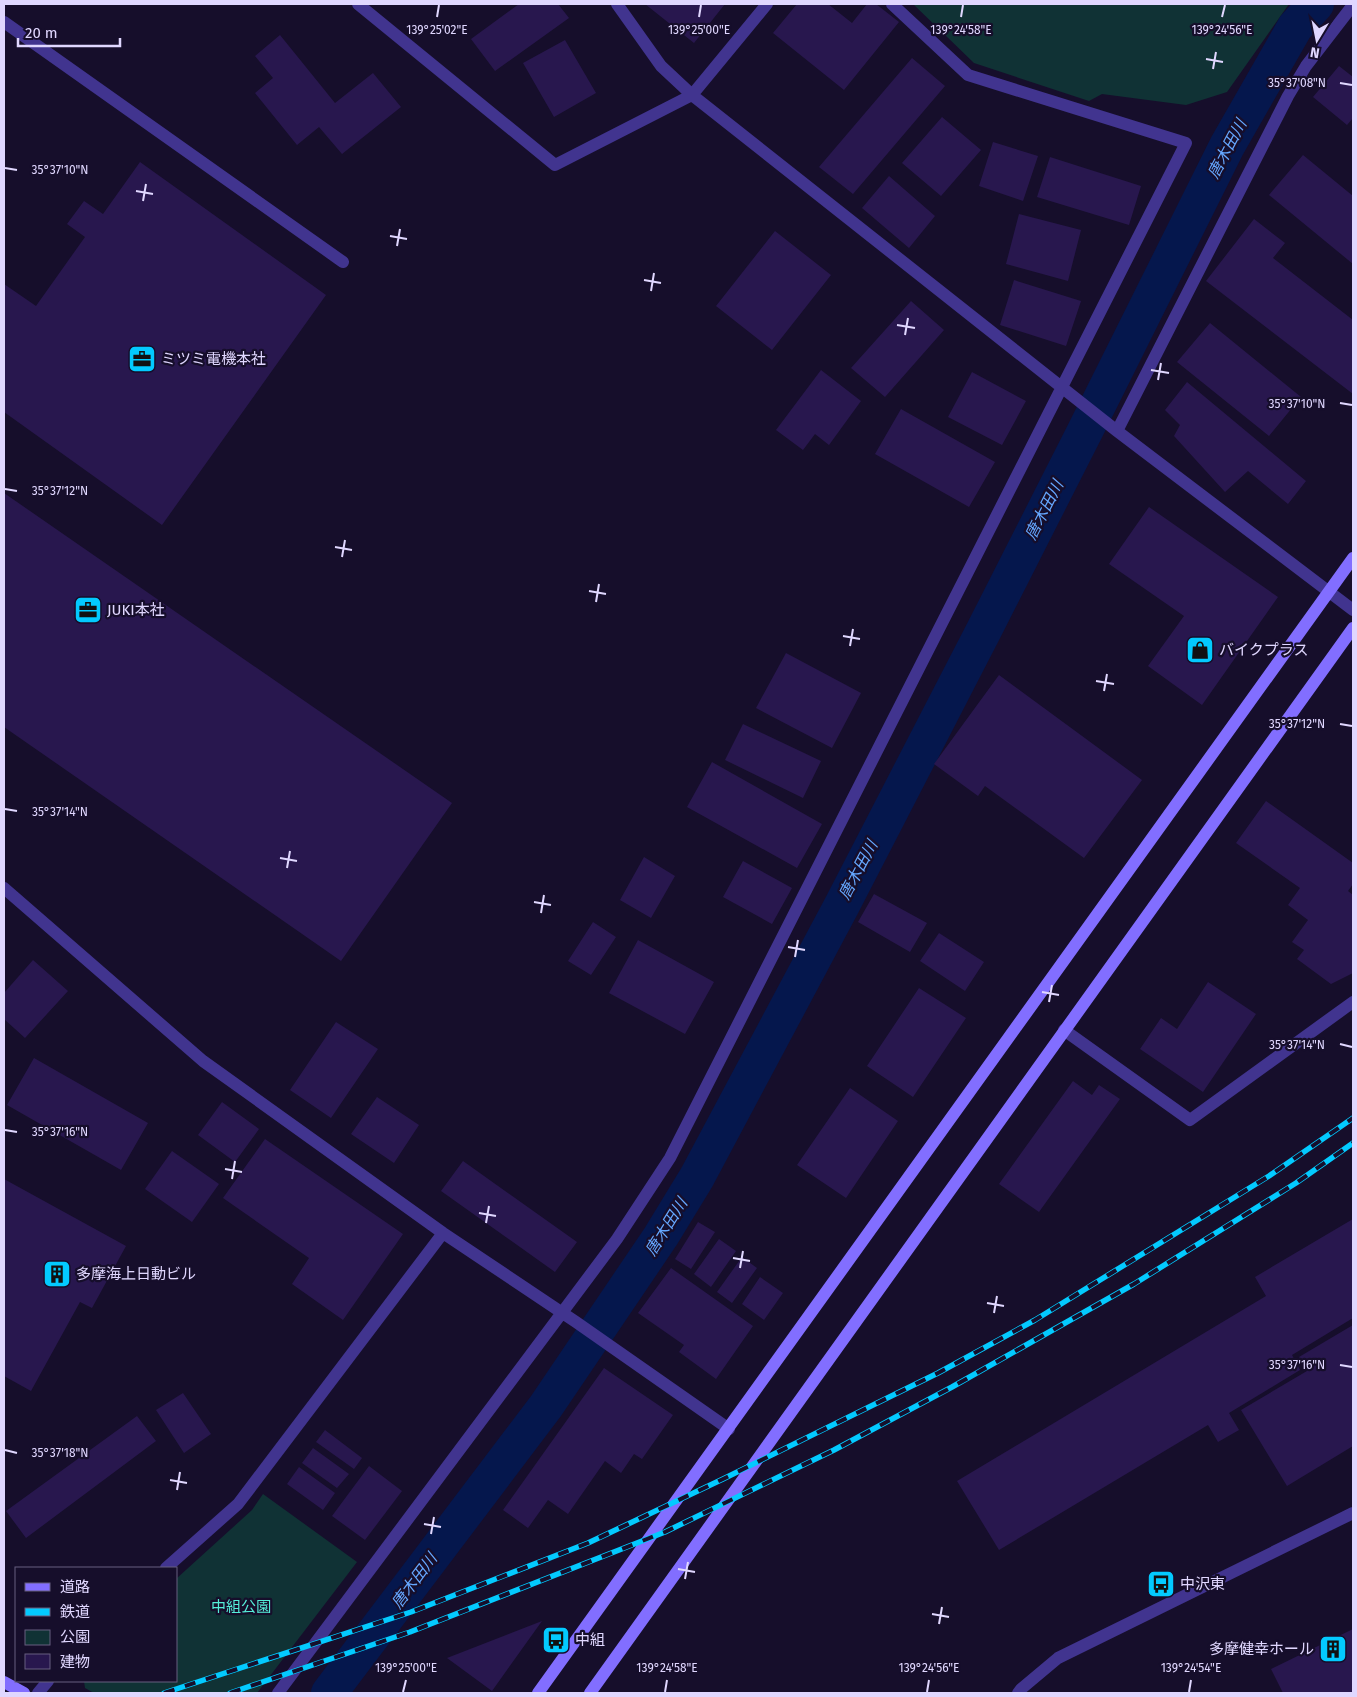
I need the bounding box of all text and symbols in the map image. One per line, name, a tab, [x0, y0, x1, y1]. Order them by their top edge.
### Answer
scale bar	[18, 15, 120, 47]
north arrow	[1292, 15, 1342, 65]
text: 139°25'02"E	[406, 23, 468, 37]
text: 139°25'00"E	[668, 23, 730, 37]
text: 139°24'58"E	[930, 23, 992, 37]
text: 139°24'56"E	[1191, 23, 1253, 37]
text: 20 m	[25, 24, 58, 42]
text: N	[1309, 43, 1321, 61]
text: 35°37'08"N	[1268, 76, 1326, 90]
water label: 唐木田川	[1204, 115, 1251, 182]
text: 35°37'10"N	[32, 163, 88, 177]
office icon: ミツミ電機本社	[127, 344, 157, 374]
place label: ミツミ電機本社	[161, 350, 266, 368]
text: 35°37'10"N	[1269, 397, 1325, 411]
water label: 唐木田川	[1021, 475, 1068, 543]
text: 35°37'12"N	[32, 484, 88, 498]
office icon: JUKI本社	[73, 595, 103, 625]
place label: JUKI本社	[107, 601, 165, 619]
shop icon: バイクプラス	[1185, 635, 1215, 665]
place label: バイクプラス	[1219, 641, 1308, 659]
text: 35°37'12"N	[1269, 717, 1325, 731]
text: 35°37'14"N	[32, 805, 88, 819]
water label: 唐木田川	[835, 836, 882, 903]
text: 35°37'14"N	[1269, 1038, 1325, 1052]
text: 35°37'16"N	[32, 1125, 88, 1139]
water label: 唐木田川	[641, 1193, 692, 1259]
building icon: 多摩海上日動ビル	[42, 1259, 72, 1289]
place label: 多摩海上日動ビル	[76, 1265, 196, 1283]
text: 35°37'16"N	[1269, 1358, 1325, 1372]
text: 35°37'18"N	[32, 1446, 88, 1460]
water label: 唐木田川	[387, 1548, 442, 1612]
legend	[15, 1567, 178, 1682]
bus stop icon: 中沢東	[1146, 1569, 1176, 1599]
place label: 中沢東	[1180, 1575, 1225, 1593]
text: 道路	[60, 1578, 90, 1596]
park label: 中組公園	[211, 1598, 271, 1616]
text: 鉄道	[60, 1603, 90, 1621]
bus stop icon: 中組	[541, 1625, 571, 1655]
text: 公園	[60, 1628, 90, 1646]
place label: 中組	[575, 1631, 605, 1649]
building icon: 多摩健幸ホール	[1318, 1634, 1348, 1664]
place label: 多摩健幸ホール	[1209, 1640, 1314, 1658]
text: 建物	[60, 1653, 90, 1671]
text: 139°25'00"E	[375, 1661, 437, 1675]
text: 139°24'58"E	[636, 1661, 698, 1675]
text: 139°24'56"E	[898, 1661, 960, 1675]
text: 139°24'54"E	[1161, 1661, 1221, 1675]

